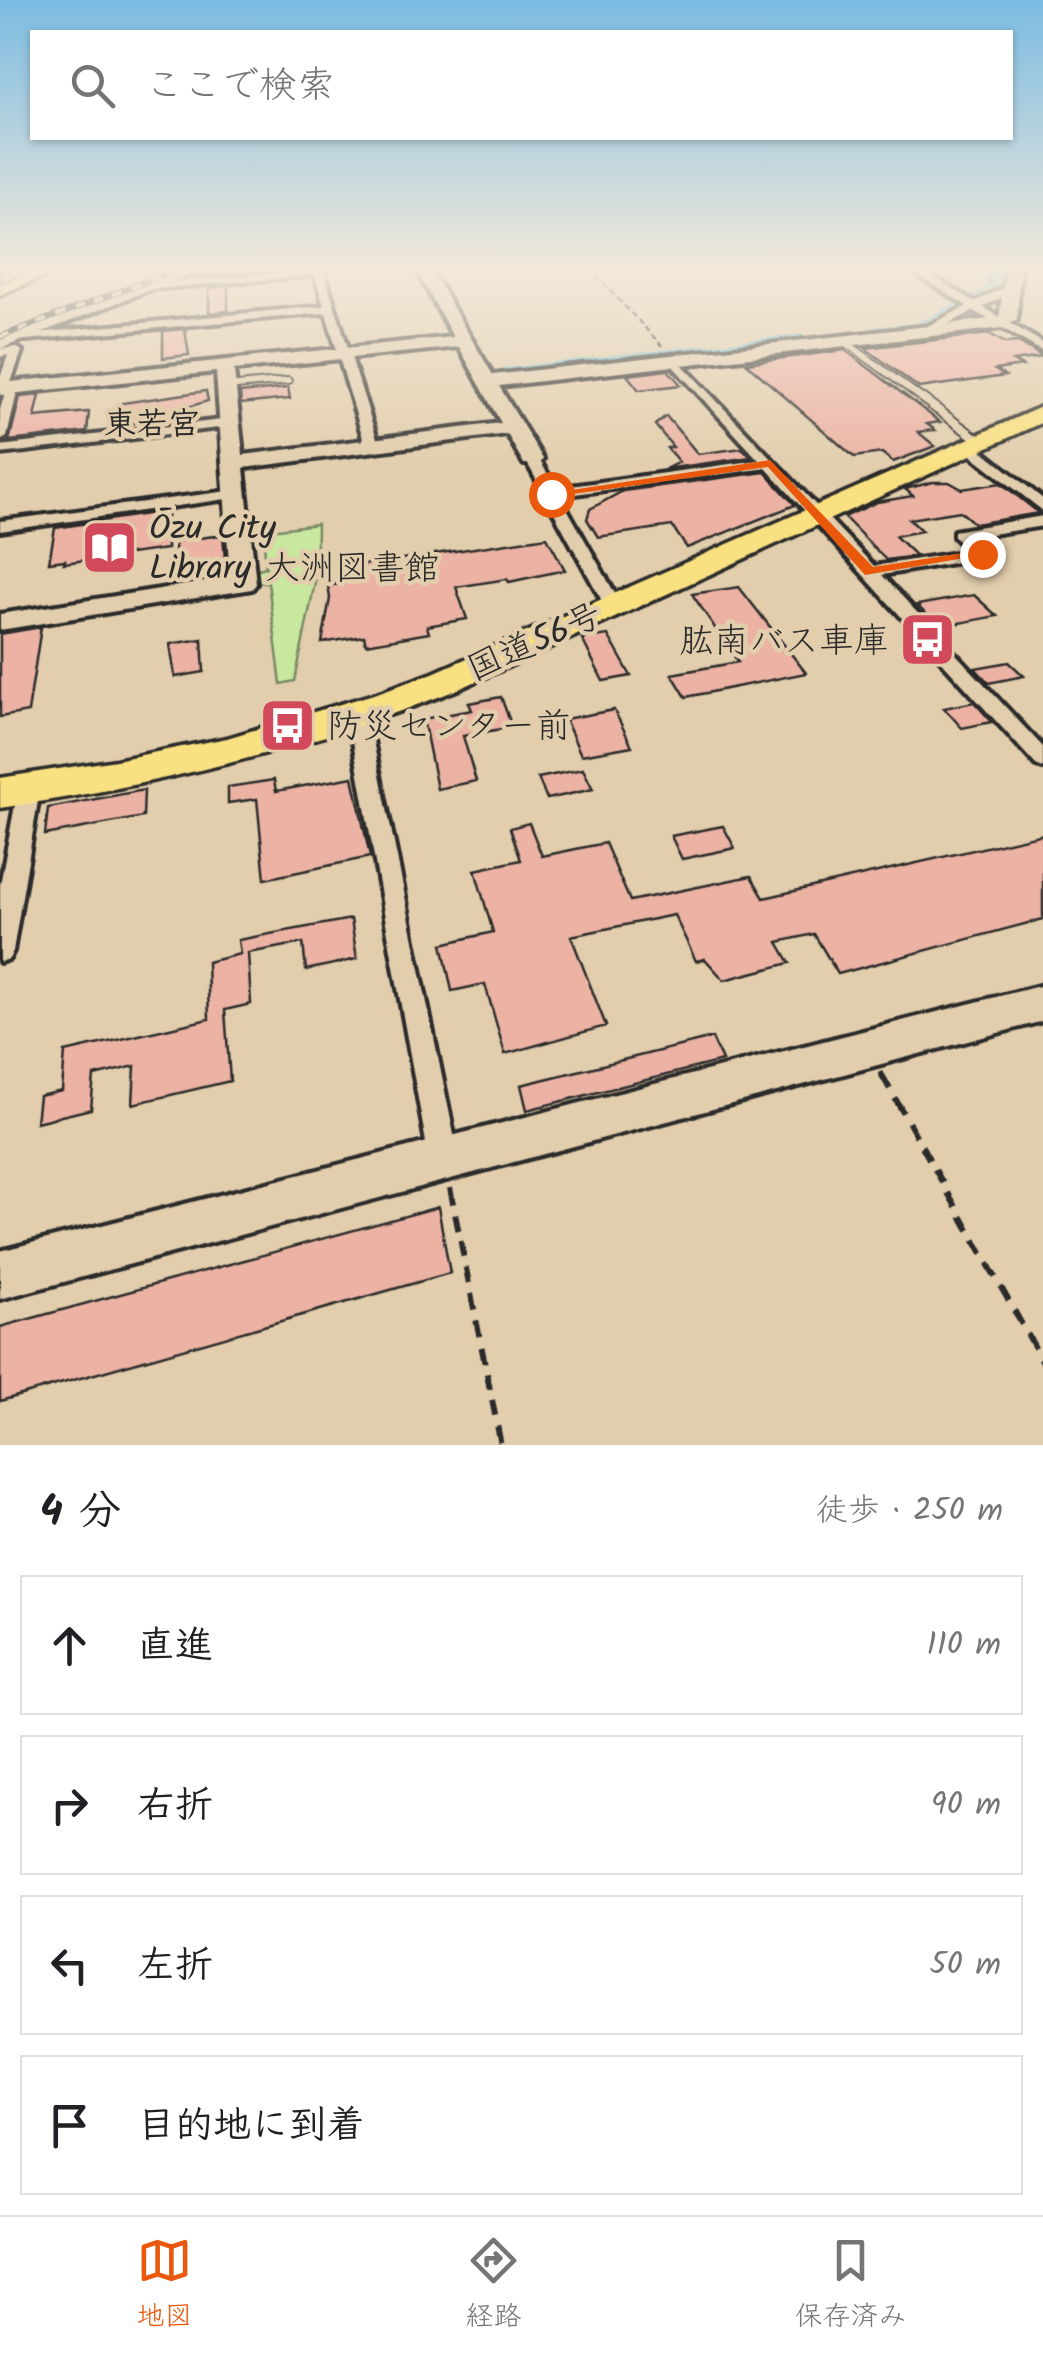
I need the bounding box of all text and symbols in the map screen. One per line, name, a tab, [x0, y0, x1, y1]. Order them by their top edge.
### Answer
search box	[30, 30, 1013, 140]
text: ここで検索	[145, 57, 335, 117]
icon: search	[65, 58, 120, 113]
district label: 東若宮	[104, 400, 200, 451]
route start	[529, 472, 575, 518]
place label: Ōzu City Library 大洲図書館	[149, 502, 440, 598]
library icon: Ōzu City Library 大洲図書館	[80, 517, 140, 577]
route end	[960, 532, 1006, 578]
street label: 国道56号	[458, 589, 612, 698]
bus stop icon: 肱南バス車庫	[898, 610, 958, 670]
place label: 肱南バス車庫	[679, 615, 889, 671]
bus stop icon: 防災センター前	[258, 695, 318, 755]
place label: 防災センター前	[327, 700, 571, 756]
text: 4 分	[40, 1479, 121, 1546]
text: 徒歩 · 250 m	[816, 1486, 1003, 1537]
text: 直進	[137, 1617, 213, 1677]
icon: ahead	[42, 1618, 97, 1673]
text: 110 m	[927, 1620, 1001, 1671]
text: 右折	[137, 1777, 213, 1837]
icon: right	[42, 1778, 97, 1833]
text: 90 m	[931, 1780, 1001, 1831]
text: 左折	[137, 1937, 213, 1997]
icon: left	[42, 1938, 97, 1993]
text: 50 m	[930, 1940, 1001, 1991]
text: 目的地に到着	[137, 2097, 365, 2157]
icon: arrive	[42, 2098, 97, 2153]
tab: 地図	[136, 2233, 193, 2340]
tab: 経路	[465, 2233, 522, 2340]
tab: 保存済み	[794, 2233, 907, 2340]

